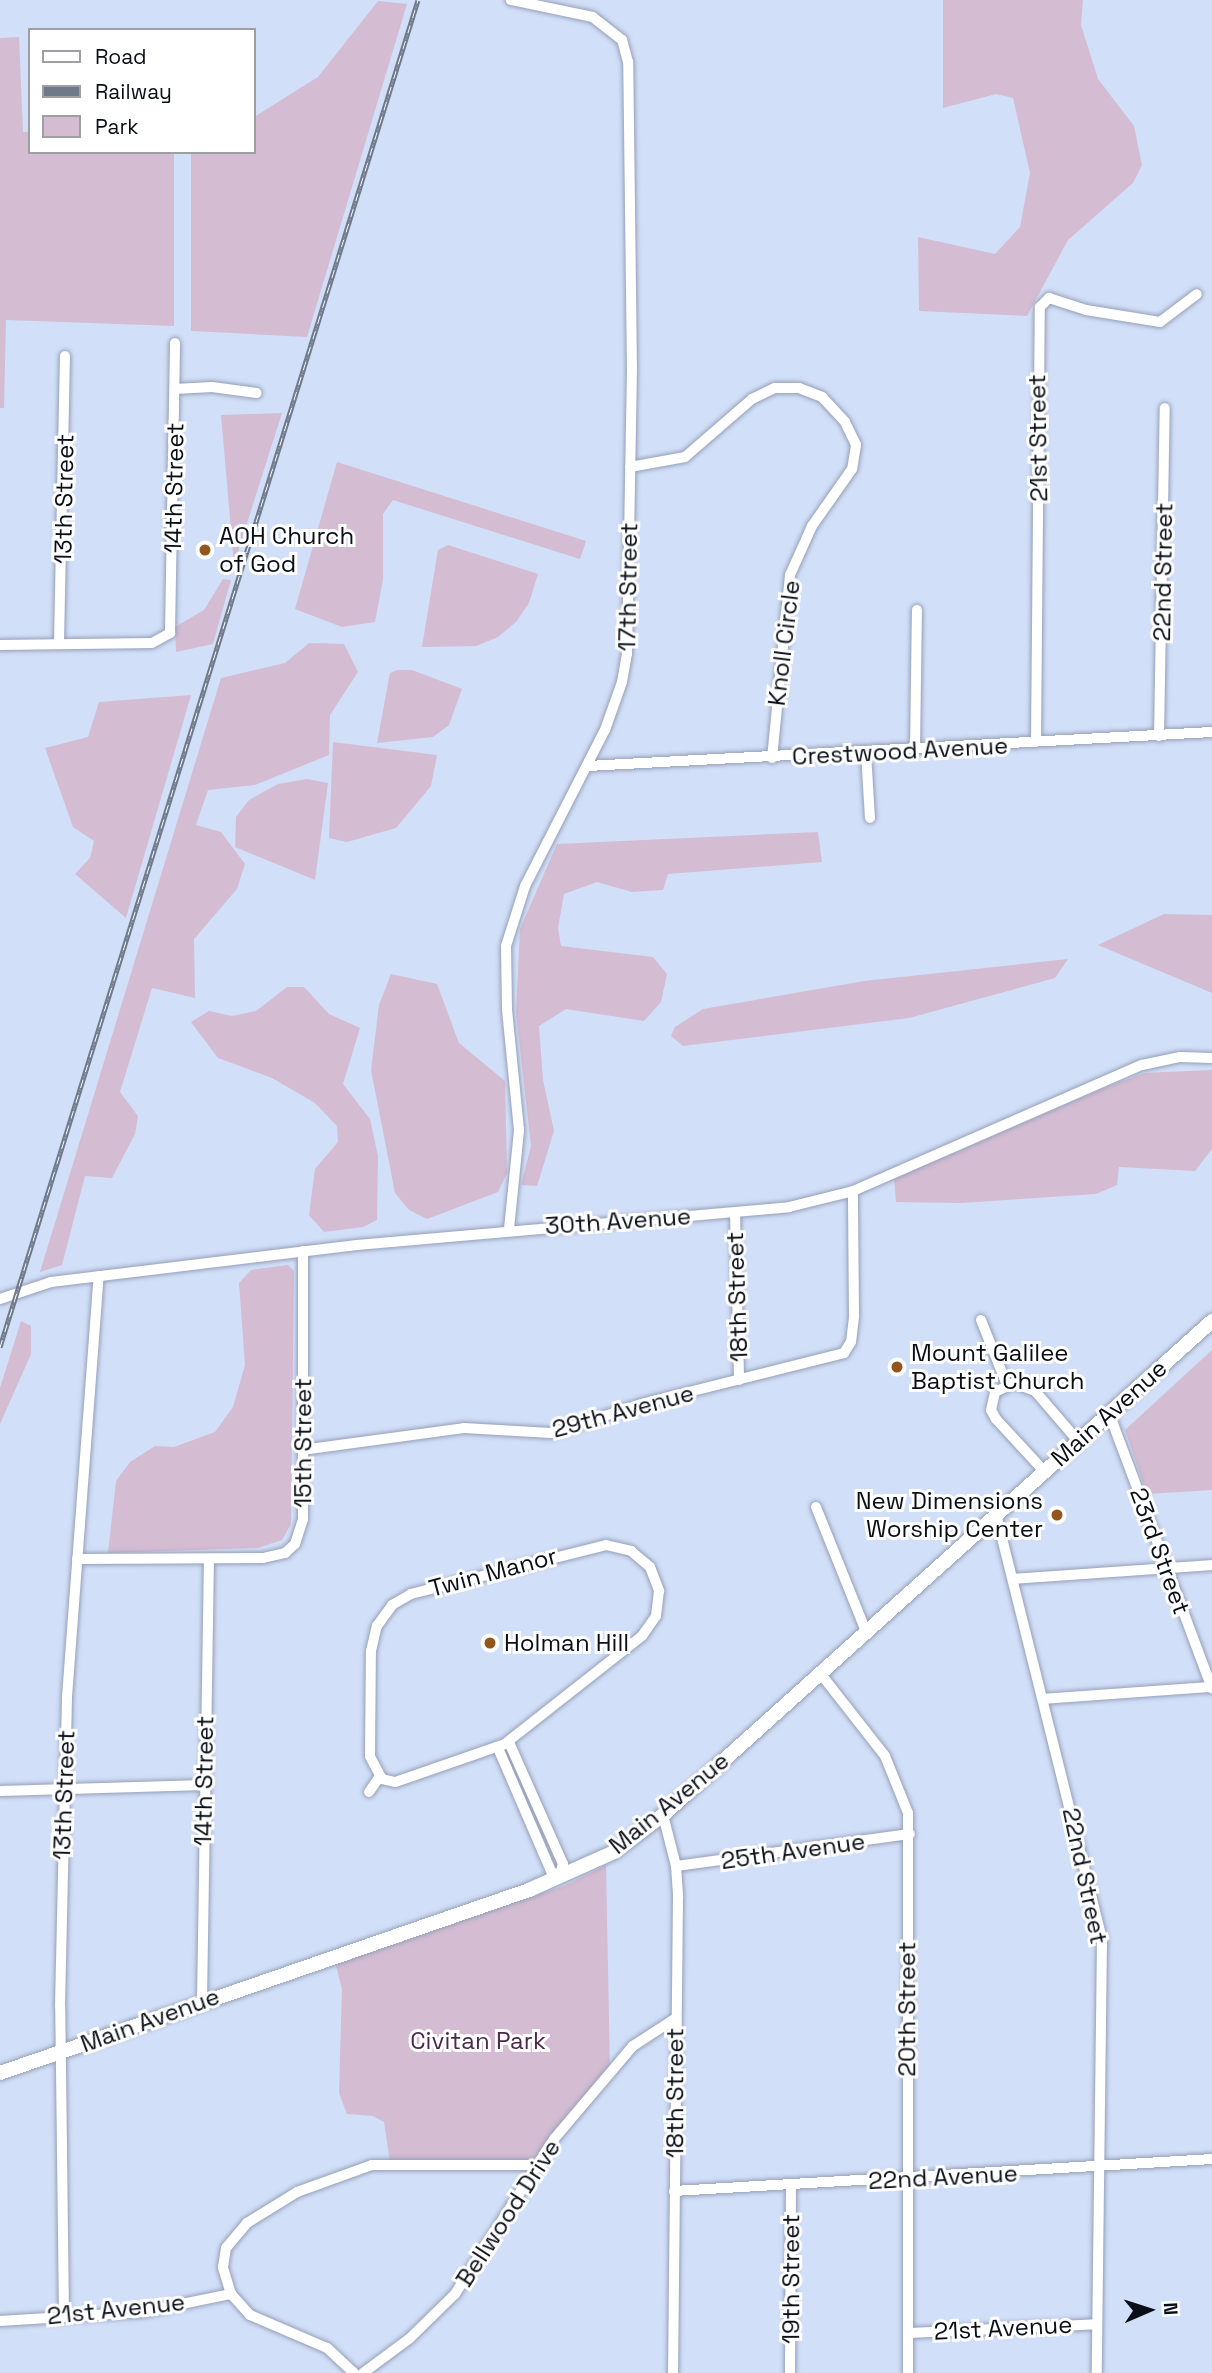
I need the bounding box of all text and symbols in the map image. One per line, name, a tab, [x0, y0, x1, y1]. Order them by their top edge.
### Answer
legend	[28, 28, 256, 154]
text: Road	[95, 43, 147, 70]
text: Railway	[95, 78, 172, 105]
text: Park	[95, 113, 139, 140]
street label: 21st Street	[1022, 374, 1054, 502]
street label: 14th Street	[158, 423, 190, 553]
street label: 13th Street	[48, 434, 80, 564]
street label: 22nd Street	[1147, 502, 1179, 642]
place label: AOH Church of God	[219, 522, 354, 578]
street label: 17th Street	[612, 522, 644, 652]
marker: AOH Church of God	[197, 542, 213, 558]
street label: Knoll Circle	[762, 578, 806, 708]
street label: Crestwood Avenue	[791, 731, 1009, 771]
street label: 30th Avenue	[544, 1202, 692, 1240]
street label: 18th Street	[720, 1231, 754, 1363]
place label: Mount Galilee Baptist Church	[911, 1339, 1084, 1395]
street label: Main Avenue	[1045, 1353, 1173, 1473]
marker: Mount Galilee Baptist Church	[889, 1359, 905, 1375]
street label: 15th Street	[289, 1378, 317, 1508]
street label: 29th Avenue	[549, 1378, 697, 1444]
street label: 23rd Street	[1124, 1484, 1196, 1618]
place label: New Dimensions Worship Center	[856, 1487, 1043, 1543]
marker: New Dimensions Worship Center	[1049, 1507, 1065, 1523]
street label: Twin Manor	[426, 1541, 560, 1603]
place label: Holman Hill	[504, 1629, 629, 1657]
marker: Holman Hill	[482, 1635, 498, 1651]
street label: 14th Street	[188, 1716, 220, 1846]
street label: 13th Street	[47, 1730, 81, 1860]
street label: Main Avenue	[603, 1746, 735, 1860]
street label: 22nd Street	[1057, 1805, 1113, 1947]
street label: 25th Avenue	[719, 1827, 867, 1875]
street label: 20th Street	[893, 1941, 921, 2077]
street label: Main Avenue	[76, 1981, 224, 2059]
park label: Civitan Park	[410, 2027, 546, 2055]
street label: 18th Street	[661, 2028, 689, 2158]
street label: Bellwood Drive	[450, 2134, 566, 2292]
street label: 22nd Avenue	[867, 2159, 1019, 2195]
street label: 19th Street	[777, 2214, 805, 2344]
north arrow	[1114, 2275, 1184, 2345]
street label: 21st Avenue	[45, 2287, 187, 2331]
text: N	[1158, 2302, 1183, 2316]
street label: 21st Avenue	[933, 2310, 1073, 2346]

